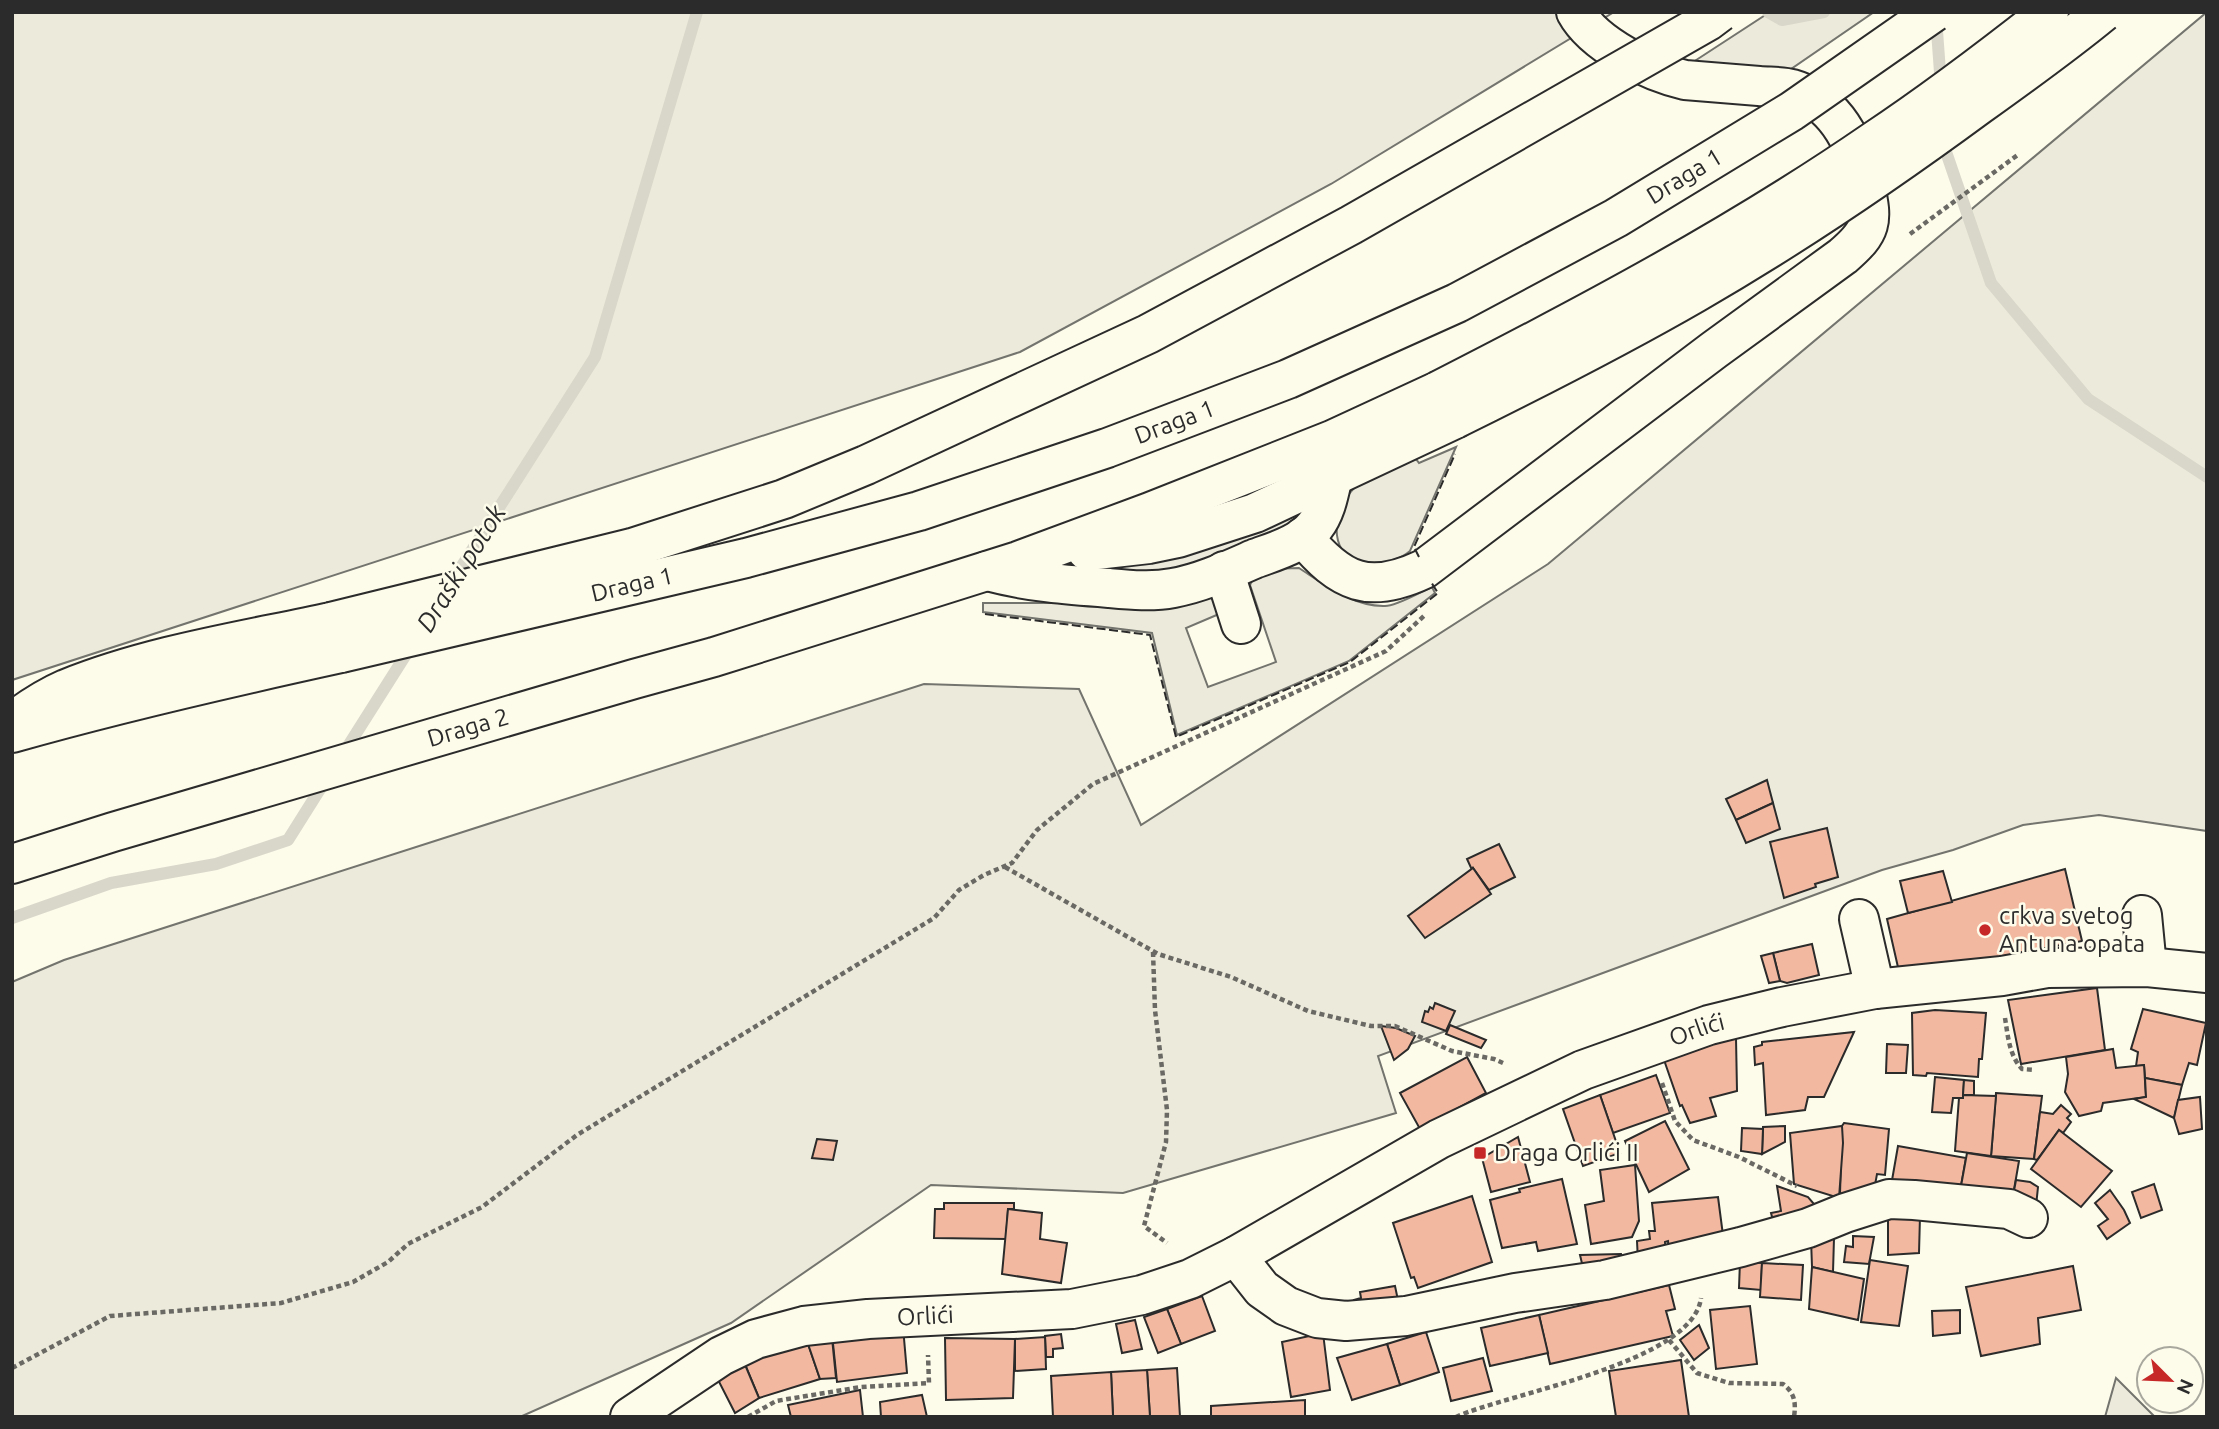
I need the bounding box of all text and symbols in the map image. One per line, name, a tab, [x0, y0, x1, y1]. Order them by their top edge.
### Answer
street label: Draga 1	[1642, 143, 1727, 209]
street label: Draga 1	[1131, 394, 1218, 449]
water label: Draški potok	[410, 498, 511, 637]
street label: Draga 1	[588, 562, 676, 607]
street label: Draga 2	[424, 703, 512, 752]
place label: crkva svetog Antuna opata	[1999, 902, 2145, 957]
marker: crkva svetog Antuna opata	[1977, 922, 1993, 938]
street label: Orlići	[1665, 1008, 1727, 1051]
place label: Draga Orlići II	[1494, 1139, 1639, 1166]
marker: Draga Orlići II	[1472, 1145, 1488, 1161]
street label: Orlići	[896, 1301, 954, 1331]
north arrow	[2135, 1345, 2205, 1415]
text: N	[2173, 1376, 2198, 1398]

